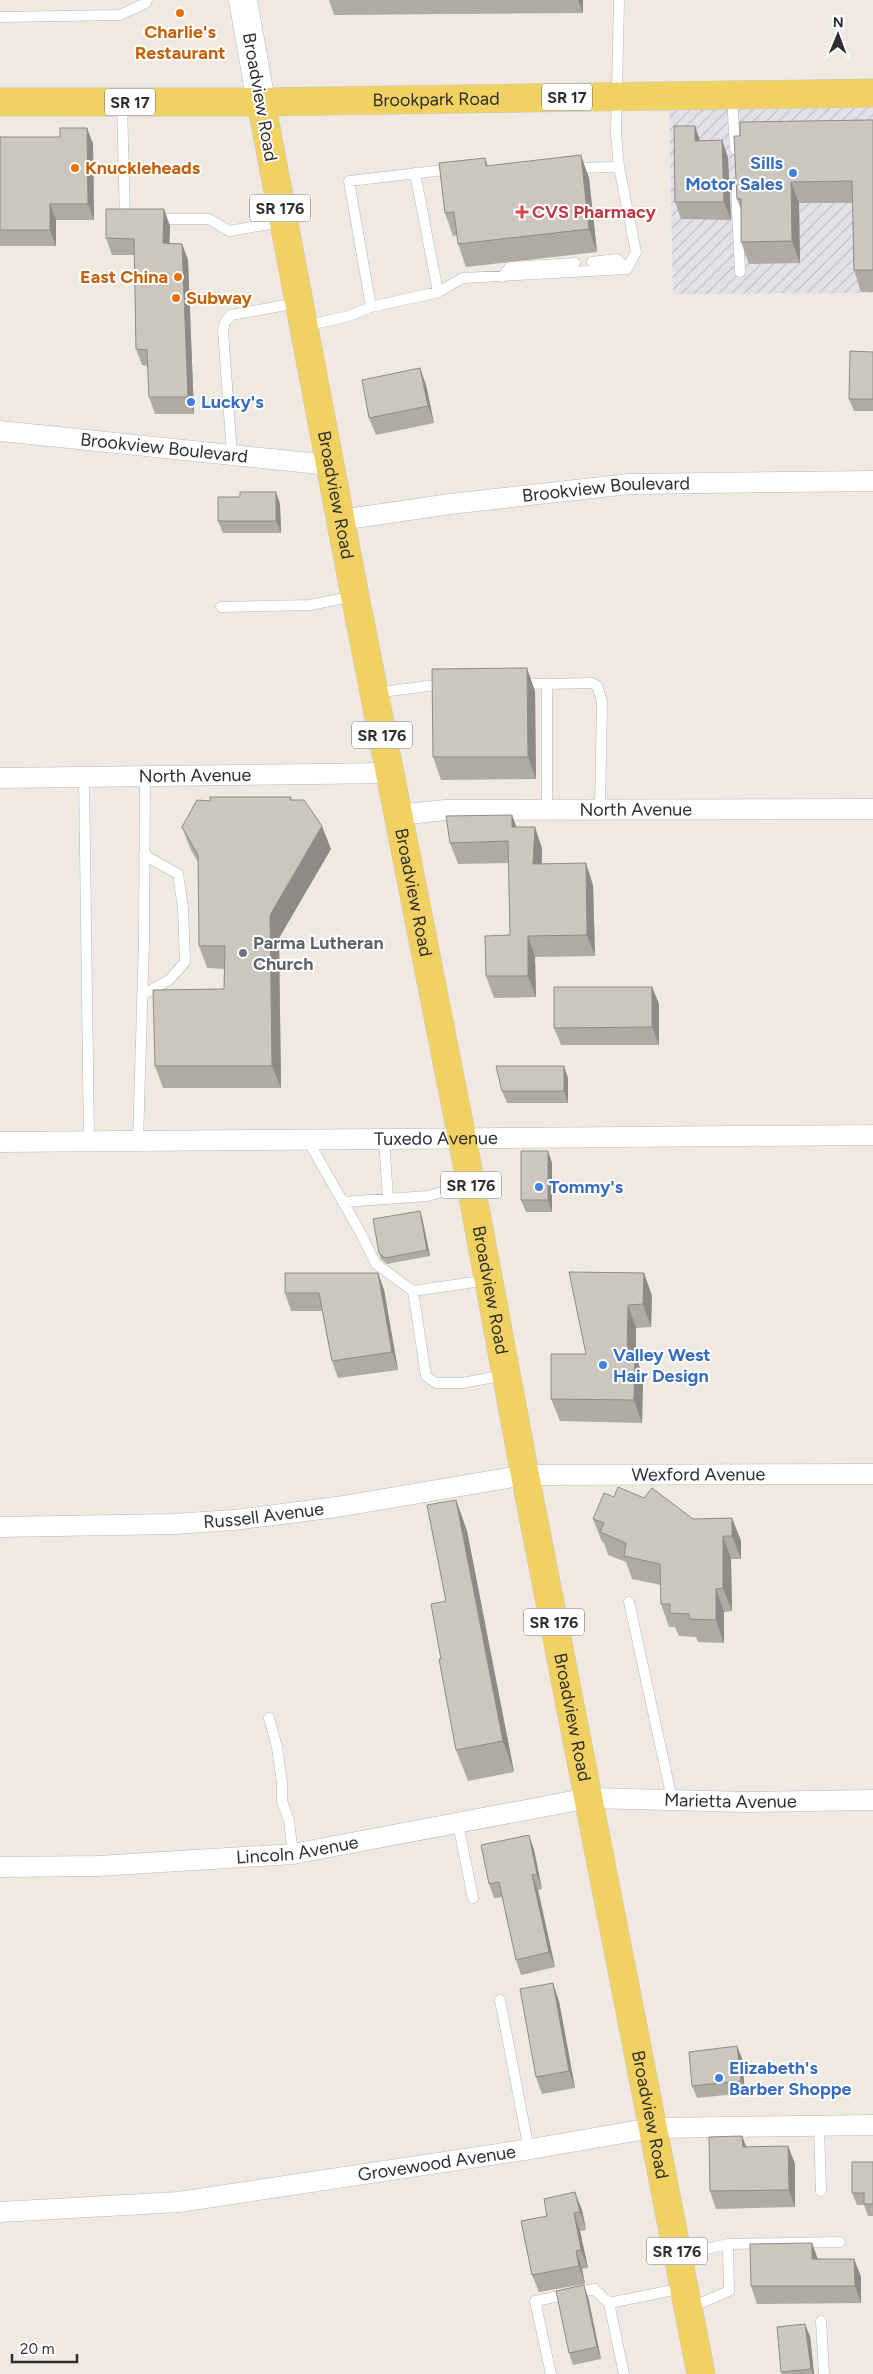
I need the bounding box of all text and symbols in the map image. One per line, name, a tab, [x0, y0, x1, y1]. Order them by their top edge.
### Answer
marker: Charlie's Restaurant	[174, 7, 186, 19]
north arrow	[813, 10, 863, 60]
text: N	[833, 14, 844, 31]
place label: Charlie's Restaurant	[135, 21, 225, 64]
street label: Broadview Road	[238, 31, 282, 163]
road number: SR 17	[542, 84, 592, 110]
street label: Brookpark Road	[372, 87, 500, 111]
road number: SR 17	[105, 88, 155, 115]
place label: Sills Motor Sales	[685, 152, 784, 195]
place label: Knuckleheads	[85, 157, 201, 179]
marker: Knuckleheads	[69, 162, 81, 174]
marker: Sills Motor Sales	[787, 167, 799, 179]
road number: SR 176	[250, 194, 310, 222]
place label: CVS Pharmacy	[532, 201, 657, 223]
marker: CVS Pharmacy	[516, 206, 528, 218]
place label: East China	[80, 266, 168, 288]
marker: East China	[172, 271, 184, 283]
place label: Subway	[186, 287, 253, 309]
marker: Subway	[170, 292, 182, 304]
place label: Lucky's	[201, 391, 264, 413]
marker: Lucky's	[185, 396, 197, 408]
street label: Brookview Boulevard	[79, 428, 249, 468]
street label: Broadview Road	[313, 429, 359, 561]
street label: Brookview Boulevard	[521, 472, 690, 507]
road number: SR 176	[352, 722, 412, 748]
street label: North Avenue	[139, 764, 252, 787]
street label: North Avenue	[579, 798, 692, 821]
street label: Broadview Road	[390, 826, 437, 959]
place label: Parma Lutheran Church	[253, 932, 384, 975]
marker: Parma Lutheran Church	[237, 947, 249, 959]
street label: Tuxedo Avenue	[374, 1127, 498, 1150]
road number: SR 176	[441, 1172, 501, 1198]
place label: Tommy's	[549, 1176, 624, 1198]
marker: Tommy's	[533, 1181, 545, 1193]
street label: Broadview Road	[468, 1224, 513, 1356]
place label: Valley West Hair Design	[613, 1344, 711, 1387]
marker: Valley West Hair Design	[597, 1359, 609, 1371]
street label: Wexford Avenue	[631, 1463, 765, 1486]
street label: Russell Avenue	[203, 1498, 325, 1533]
road number: SR 176	[524, 1608, 584, 1635]
street label: Broadview Road	[549, 1651, 596, 1783]
street label: Marietta Avenue	[664, 1789, 797, 1813]
street label: Lincoln Avenue	[235, 1831, 360, 1868]
street label: Broadview Road	[627, 2049, 674, 2181]
place label: Elizabeth's Barber Shoppe	[729, 2057, 852, 2100]
marker: Elizabeth's Barber Shoppe	[713, 2072, 725, 2084]
street label: Grovewood Avenue	[356, 2140, 517, 2186]
road number: SR 176	[647, 2238, 707, 2264]
scale bar	[12, 2332, 78, 2364]
text: 20 m	[20, 2340, 54, 2358]

